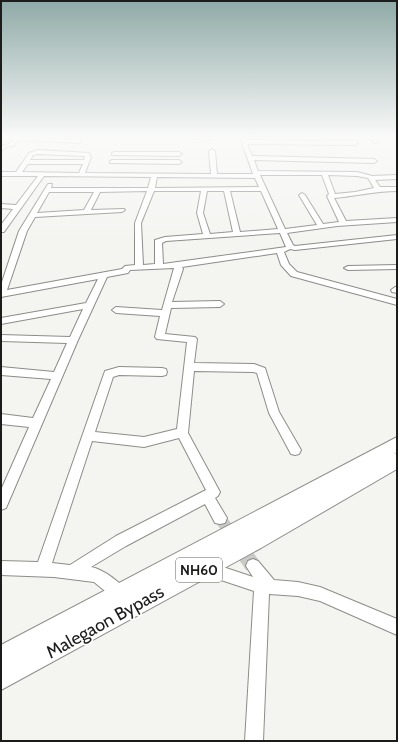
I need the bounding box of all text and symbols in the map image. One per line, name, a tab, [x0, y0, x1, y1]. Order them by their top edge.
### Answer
road number: NH60	[176, 558, 222, 582]
street label: Malegaon Bypass	[42, 581, 168, 663]

